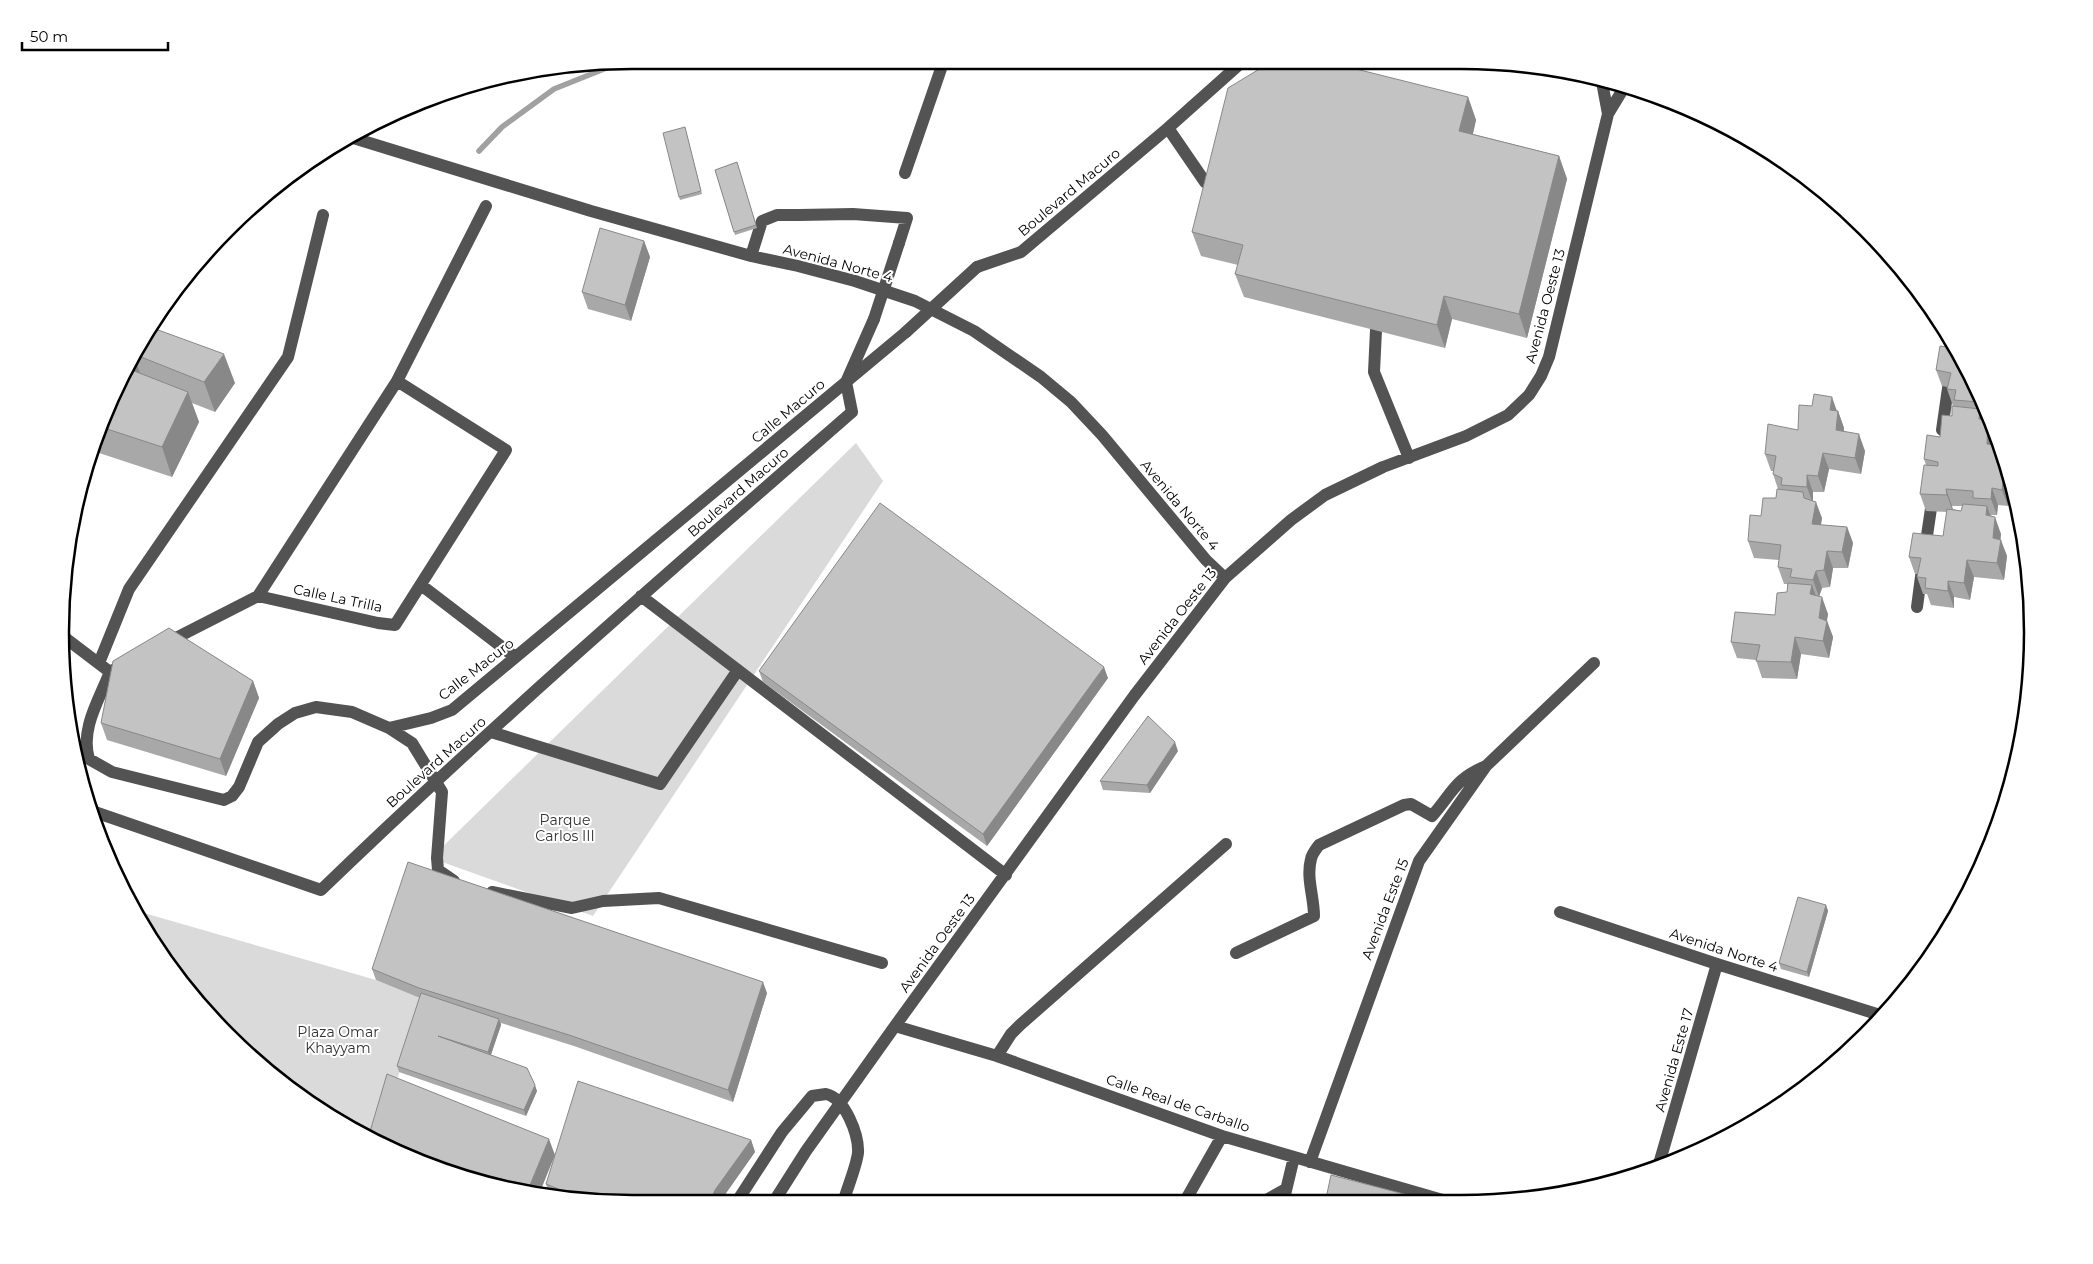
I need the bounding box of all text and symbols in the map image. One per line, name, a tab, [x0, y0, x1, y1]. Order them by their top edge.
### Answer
scale bar	[22, 20, 169, 52]
text: 50 m	[30, 27, 68, 46]
street label: Boulevard Macuro	[1014, 144, 1124, 240]
street label: Avenida Norte 4	[781, 240, 896, 286]
street label: Avenida Oeste 13	[1521, 247, 1569, 365]
street label: Calle Macuro	[747, 375, 829, 447]
street label: Boulevard Macuro	[684, 443, 792, 541]
street label: Avenida Norte 4	[1137, 456, 1224, 555]
street label: Avenida Oeste 13	[1134, 564, 1220, 668]
street label: Calle La Trilla	[292, 580, 384, 616]
street label: Calle Macuro	[435, 634, 518, 704]
street label: Boulevard Macuro	[382, 712, 490, 812]
park label: Parque Carlos III	[535, 811, 595, 845]
street label: Avenida Este 15	[1357, 856, 1413, 962]
street label: Avenida Oeste 13	[895, 890, 979, 996]
street label: Avenida Norte 4	[1668, 924, 1781, 976]
street label: Avenida Este 17	[1651, 1006, 1697, 1114]
park label: Plaza Omar Khayyam	[297, 1023, 379, 1057]
street label: Calle Real de Carballo	[1104, 1070, 1253, 1136]

